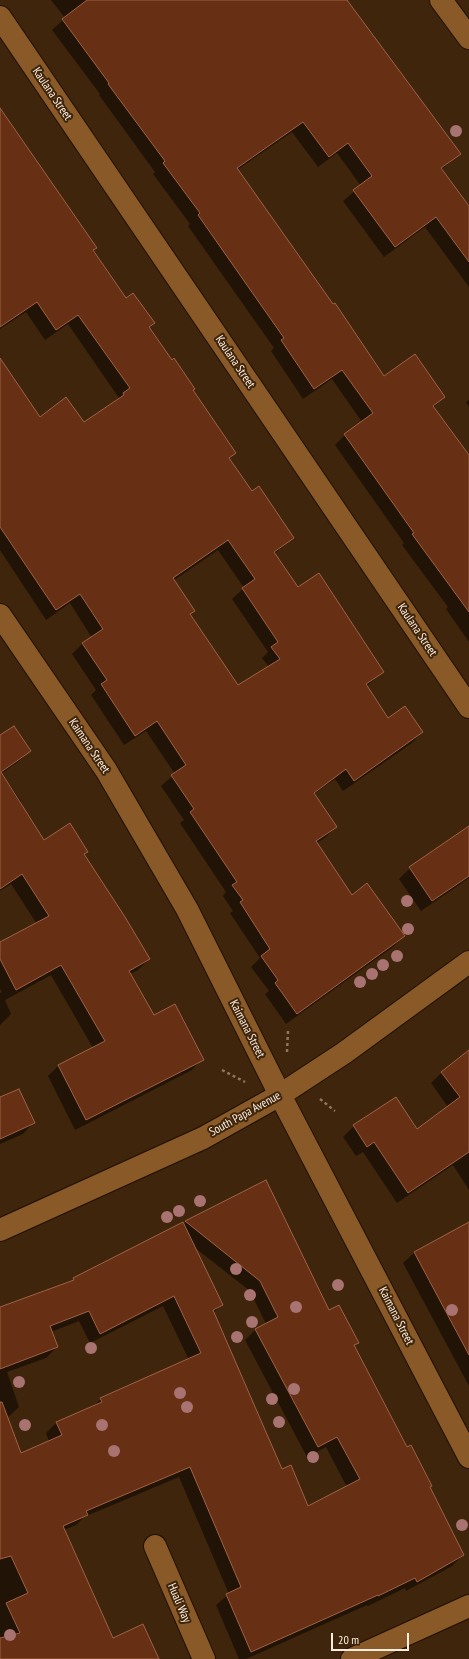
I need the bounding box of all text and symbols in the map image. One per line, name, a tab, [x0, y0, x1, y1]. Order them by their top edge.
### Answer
street label: Kaulana Street	[29, 65, 75, 123]
street label: Kaulana Street	[212, 333, 258, 391]
street label: Kaulana Street	[394, 601, 440, 659]
street label: Kaimana Street	[65, 716, 113, 776]
street label: Kaimana Street	[226, 998, 268, 1060]
street label: South Papa Avenue	[207, 1088, 283, 1140]
street label: Kaimana Street	[375, 1285, 417, 1347]
street label: Huali Way	[164, 1581, 194, 1625]
scale bar	[333, 1625, 411, 1651]
text: 20 m	[338, 1632, 359, 1647]

